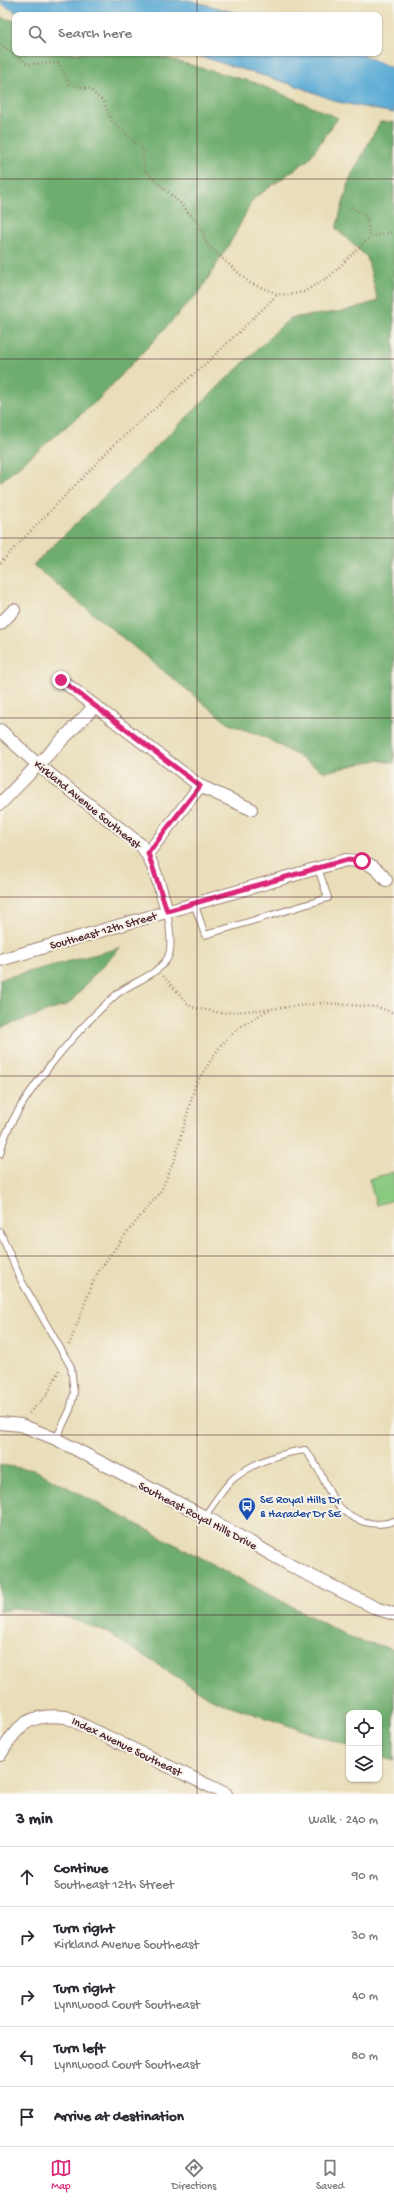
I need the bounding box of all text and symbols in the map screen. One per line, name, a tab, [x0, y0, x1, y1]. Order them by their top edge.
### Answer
search box	[12, 12, 382, 56]
icon: search	[26, 23, 48, 45]
text: Search here	[58, 25, 132, 43]
route end	[52, 671, 70, 689]
street label: Kirkland Avenue Southeast	[30, 758, 144, 854]
route start	[353, 852, 371, 870]
street label: Southeast 12th Street	[48, 910, 160, 954]
street label: Southeast Royal Hills Drive	[135, 1479, 260, 1554]
place label: SE Royal Hills Dr & Harader Dr SE	[260, 1494, 342, 1522]
bus stop icon: SE Royal Hills Dr & Harader Dr SE	[237, 1496, 257, 1521]
map controls	[346, 1710, 382, 1782]
button: locate	[346, 1710, 382, 1746]
street label: Index Avenue Southeast	[69, 1715, 184, 1781]
button: layers	[346, 1746, 382, 1782]
text: 3 min	[16, 1810, 53, 1830]
text: Walk · 240 m	[309, 1813, 378, 1828]
text: Continue	[54, 1860, 108, 1878]
icon: ahead	[16, 1866, 38, 1888]
text: 90 m	[352, 1869, 378, 1884]
text: Southeast 12th Street	[54, 1878, 174, 1893]
text: Turn right	[54, 1920, 114, 1938]
icon: right	[16, 1926, 38, 1948]
text: 30 m	[352, 1929, 378, 1944]
text: Kirkland Avenue Southeast	[54, 1938, 199, 1953]
text: Turn right	[54, 1980, 114, 1998]
icon: right	[16, 1986, 38, 2008]
text: 40 m	[352, 1989, 378, 2004]
text: Lynnwood Court Southeast	[54, 1998, 200, 2013]
text: Turn left	[54, 2040, 105, 2058]
icon: left	[16, 2046, 38, 2068]
text: 80 m	[351, 2049, 378, 2064]
text: Lynnwood Court Southeast	[54, 2058, 200, 2073]
icon: arrive	[16, 2106, 38, 2128]
text: Arrive at destination	[54, 2108, 184, 2126]
tab: Map	[50, 2157, 72, 2193]
tab: Directions	[172, 2157, 216, 2193]
tab: Saved	[316, 2157, 344, 2193]

